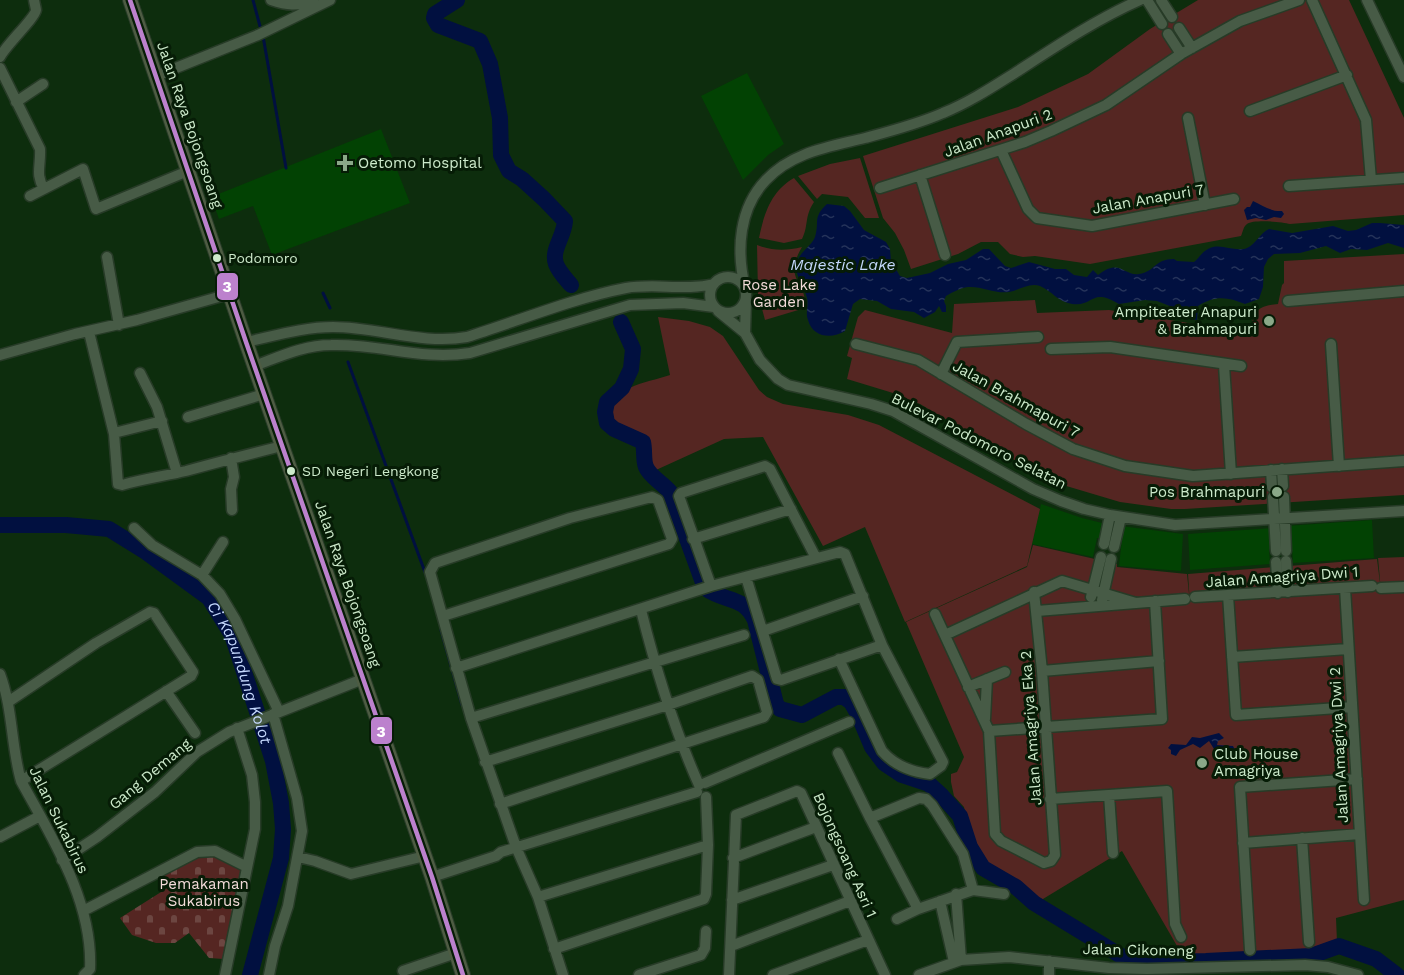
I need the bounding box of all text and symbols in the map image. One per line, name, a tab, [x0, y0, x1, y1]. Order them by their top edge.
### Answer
street label: Jalan Raya Bojongsoang	[153, 39, 227, 211]
street label: Jalan Anapuri 2	[941, 105, 1055, 161]
marker: Oetomo Hospital	[336, 154, 354, 172]
place label: Oetomo Hospital	[358, 154, 482, 172]
street label: Jalan Anapuri 7	[1091, 180, 1205, 218]
place label: Podomoro	[228, 250, 298, 266]
marker: Podomoro	[211, 252, 223, 264]
water label: Majestic Lake	[790, 255, 896, 274]
line badge: 3	[216, 272, 239, 301]
park label: Rose Lake Garden	[742, 276, 816, 311]
text: 3	[222, 277, 232, 296]
place label: Ampiteater Anapuri & Brahmapuri	[1115, 303, 1257, 338]
marker: Ampiteater Anapuri & Brahmapuri	[1262, 314, 1276, 328]
street label: Jalan Brahmapuri 7	[949, 357, 1083, 441]
street label: Bulevar Podomoro Selatan	[889, 389, 1069, 493]
place label: SD Negeri Lengkong	[302, 463, 439, 479]
marker: SD Negeri Lengkong	[285, 465, 297, 477]
place label: Pos Brahmapuri	[1149, 483, 1265, 501]
marker: Pos Brahmapuri	[1270, 485, 1284, 499]
street label: Jalan Raya Bojongsoang	[311, 498, 385, 670]
street label: Jalan Amagriya Dwi 1	[1205, 563, 1359, 591]
water label: Ci Kapundung Kolot	[204, 597, 276, 747]
street label: Jalan Amagriya Eka 2	[1017, 650, 1045, 806]
street label: Jalan Amagriya Dwi 2	[1326, 667, 1352, 823]
line badge: 3	[370, 716, 393, 745]
text: 3	[376, 722, 386, 741]
street label: Gang Demang	[105, 735, 195, 813]
place label: Club House Amagriya	[1214, 745, 1298, 780]
marker: Club House Amagriya	[1195, 756, 1209, 770]
street label: Jalan Sukabirus	[25, 764, 93, 876]
street label: Bojongsoang Asri 1	[809, 790, 881, 920]
park label: Pemakaman Sukabirus	[159, 875, 249, 910]
street label: Jalan Cikoneng	[1082, 940, 1194, 960]

